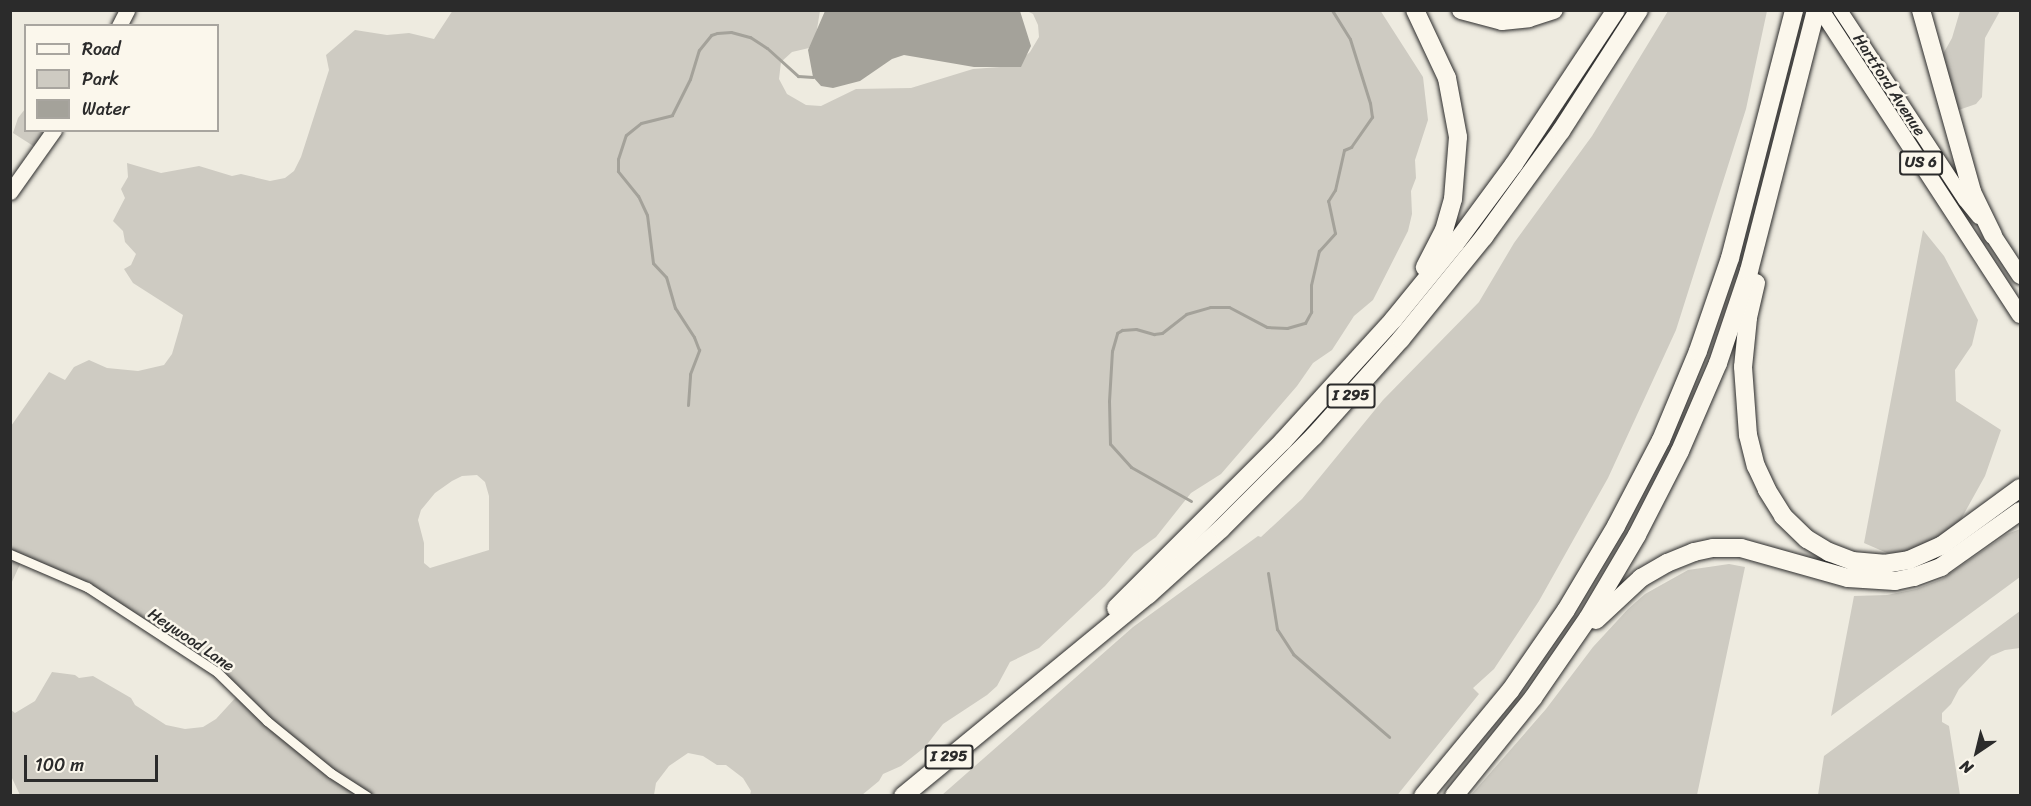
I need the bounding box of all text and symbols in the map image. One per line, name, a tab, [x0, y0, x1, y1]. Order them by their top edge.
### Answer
legend	[24, 24, 219, 132]
street label: Hartford Avenue	[1849, 30, 1929, 140]
text: Road	[82, 33, 121, 65]
text: Park	[82, 63, 119, 95]
text: Water	[82, 93, 129, 125]
road number: US 6	[1898, 151, 1944, 175]
road number: I 295	[1326, 384, 1376, 408]
street label: Heywood Lane	[144, 604, 238, 676]
north arrow	[1947, 722, 2007, 782]
scale bar	[27, 743, 160, 781]
road number: I 295	[924, 745, 974, 769]
text: 100 m	[35, 749, 84, 781]
text: N	[1954, 752, 1979, 782]

